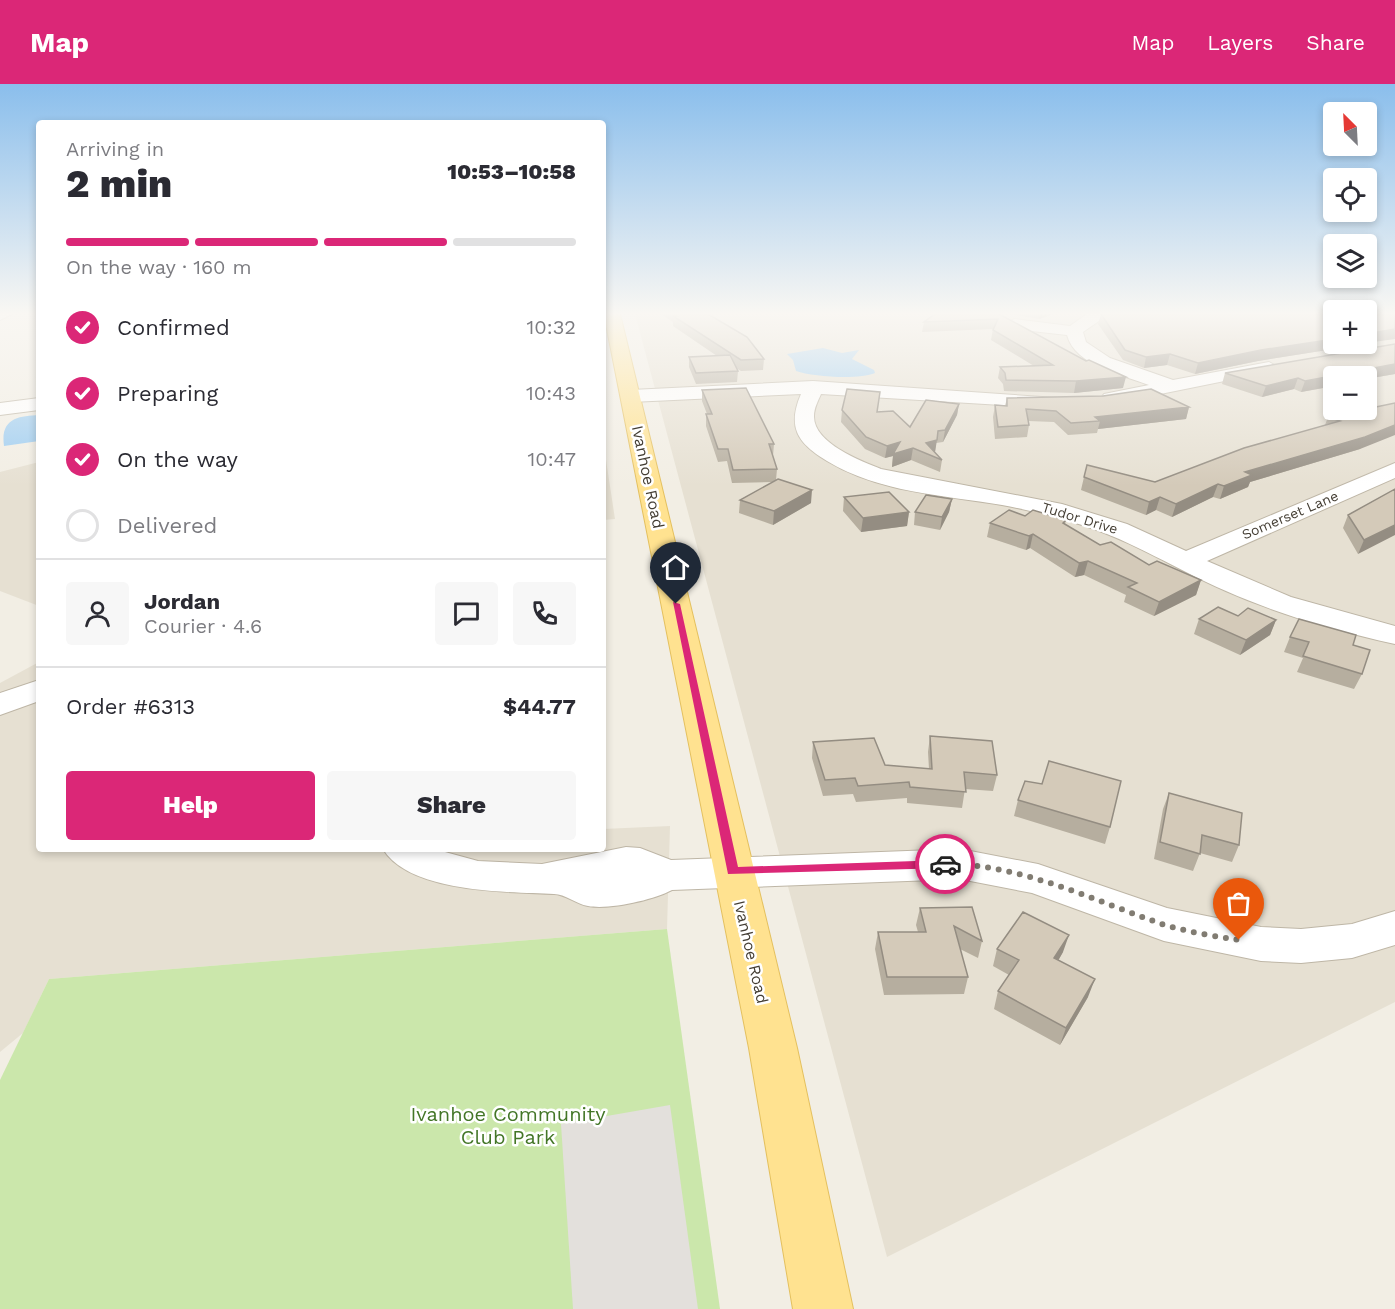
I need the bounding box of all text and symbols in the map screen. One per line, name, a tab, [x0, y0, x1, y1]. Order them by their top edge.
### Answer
text: Map	[30, 26, 89, 59]
text: Map	[1131, 30, 1174, 55]
text: Layers	[1207, 30, 1273, 55]
text: Share	[1306, 30, 1365, 55]
north arrow	[1323, 102, 1377, 156]
map controls	[1323, 102, 1377, 420]
text: Arriving in	[66, 137, 164, 161]
text: 10:53–10:58	[447, 159, 576, 184]
text: 2 min	[66, 161, 172, 206]
button: locate	[1323, 168, 1377, 222]
button: layers	[1323, 234, 1377, 288]
text: On the way · 160 m	[66, 255, 251, 279]
button: +	[1323, 300, 1377, 354]
icon: check	[66, 311, 99, 344]
text: Confirmed	[117, 315, 230, 340]
text: 10:32	[527, 315, 576, 339]
button: −	[1323, 366, 1377, 420]
icon: check	[66, 377, 99, 410]
text: Preparing	[117, 381, 218, 406]
text: 10:43	[526, 381, 576, 405]
street label: Ivanhoe Road	[628, 424, 668, 530]
icon: check	[66, 443, 99, 476]
text: On the way	[117, 447, 238, 472]
text: 10:47	[527, 447, 576, 471]
street label: Somerset Lane	[1239, 487, 1341, 543]
street label: Tudor Drive	[1040, 499, 1120, 537]
text: Delivered	[117, 513, 217, 538]
pin	[650, 542, 701, 604]
icon: home	[659, 551, 692, 584]
button: person	[66, 582, 129, 645]
button: chat	[435, 582, 498, 645]
button: phone	[513, 582, 576, 645]
text: Jordan	[144, 589, 220, 614]
text: Courier · 4.6	[144, 614, 262, 638]
text: Order #6313	[66, 694, 195, 719]
text: $44.77	[503, 694, 576, 719]
button: Help	[66, 771, 315, 840]
button: Share	[327, 771, 576, 840]
courier	[915, 834, 975, 894]
icon: car	[929, 848, 962, 881]
pin	[1213, 878, 1264, 940]
icon: bag	[1222, 887, 1255, 920]
street label: Ivanhoe Road	[730, 899, 772, 1005]
park label: Ivanhoe Community Club Park	[410, 1102, 606, 1149]

